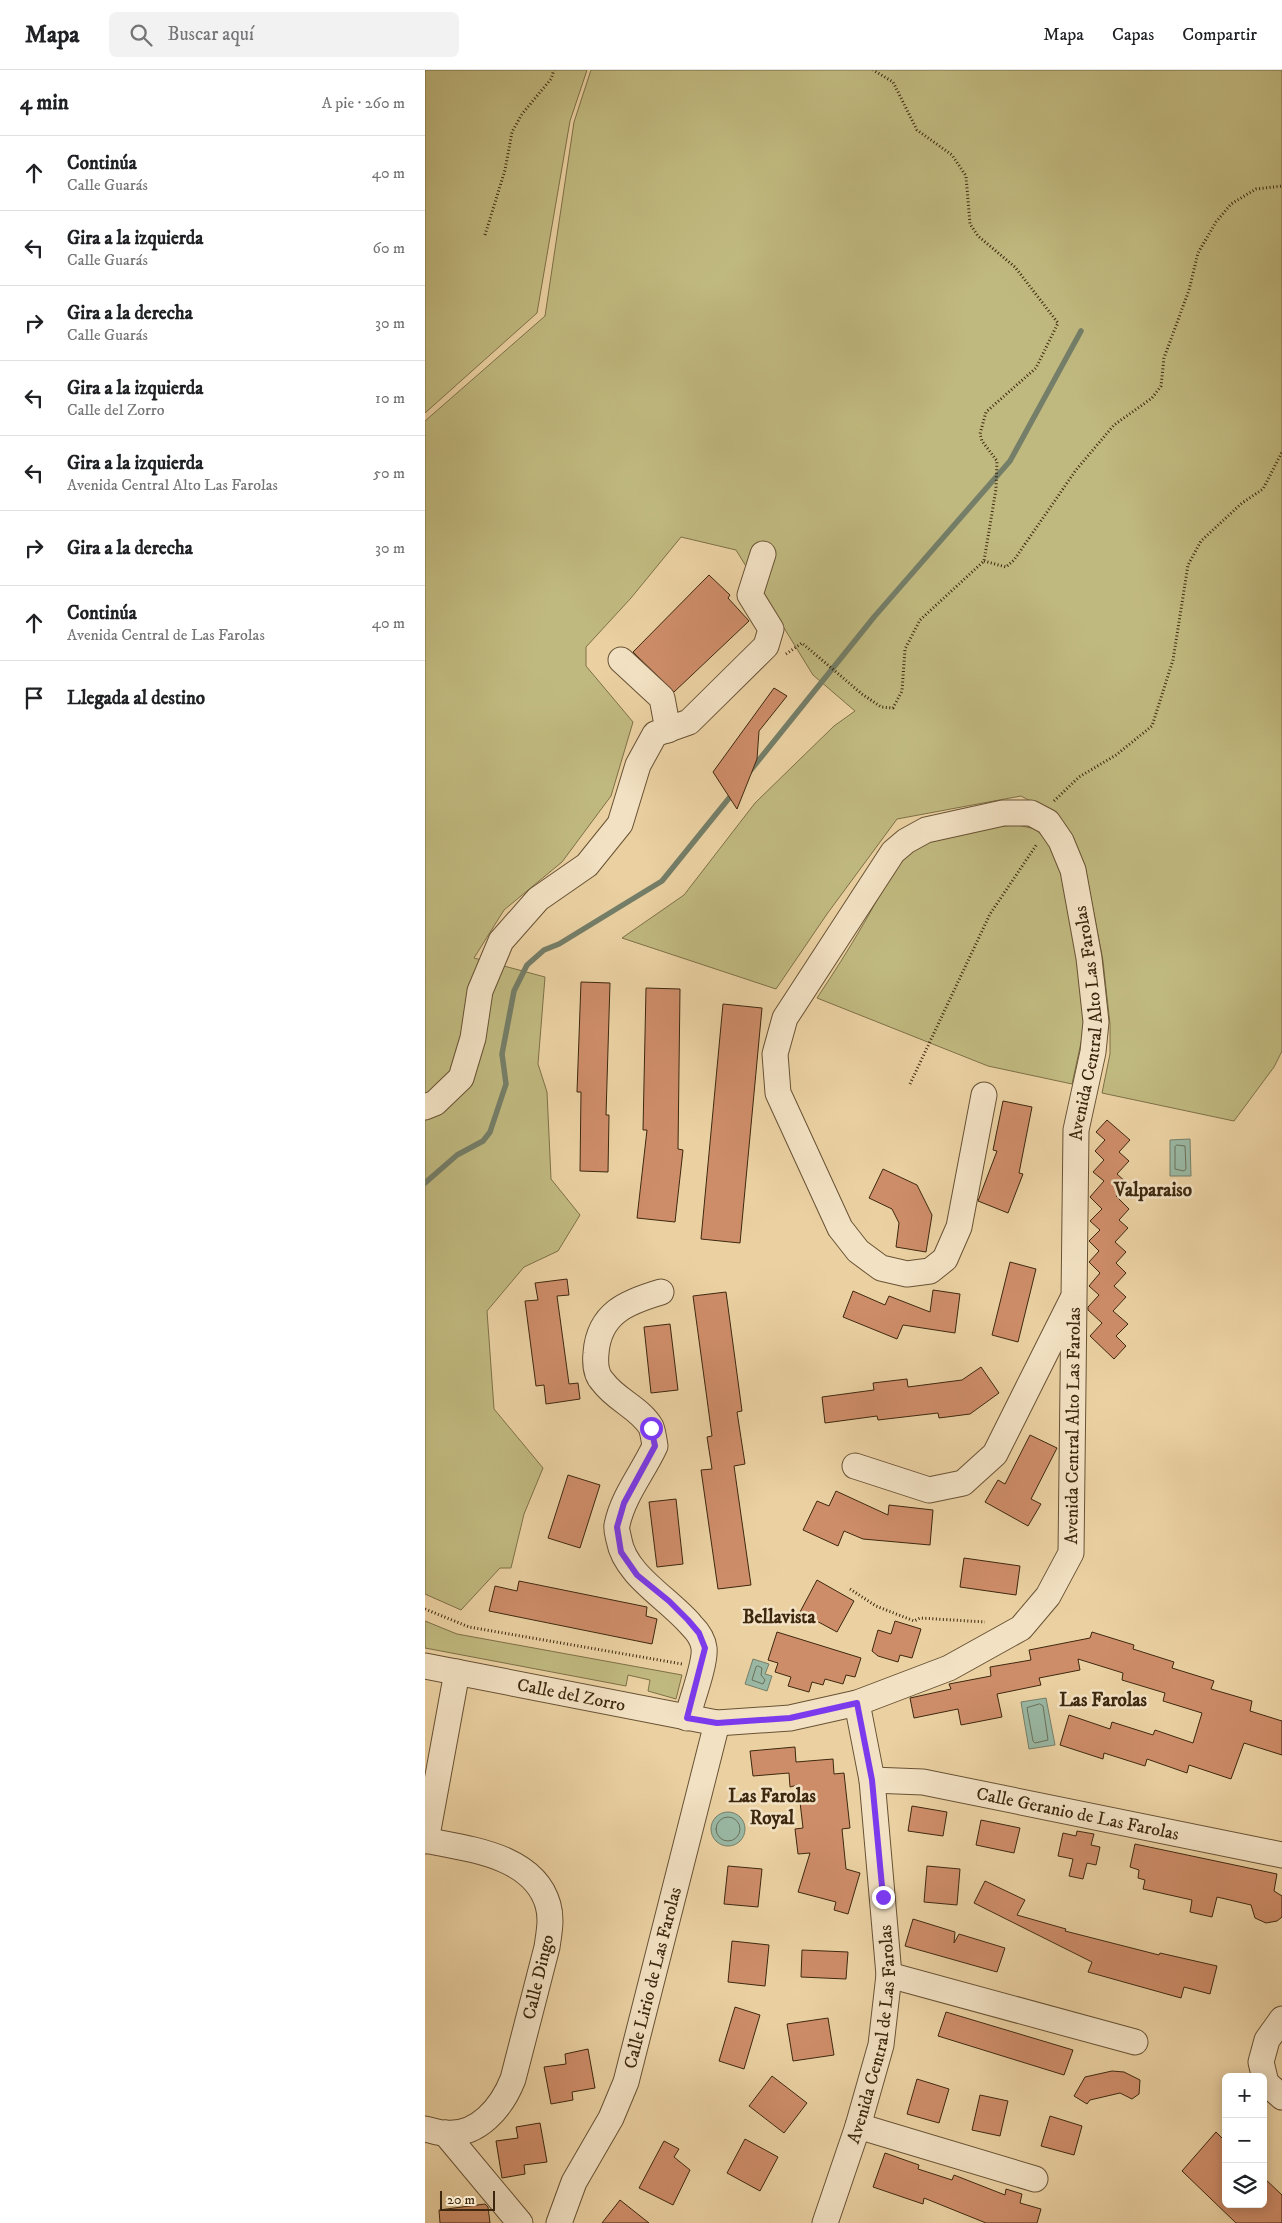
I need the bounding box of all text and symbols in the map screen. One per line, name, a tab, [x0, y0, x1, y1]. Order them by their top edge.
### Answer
search box	[109, 12, 459, 57]
text: Mapa	[25, 20, 79, 50]
icon: search	[127, 21, 155, 49]
text: Buscar aquí	[167, 23, 254, 46]
text: Mapa	[1043, 24, 1084, 46]
text: Capas	[1112, 24, 1154, 46]
text: Compartir	[1182, 24, 1257, 46]
text: 4 min	[20, 90, 69, 116]
text: A pie · 260 m	[322, 93, 405, 113]
text: Continúa	[67, 152, 137, 175]
icon: ahead	[20, 159, 48, 187]
text: 40 m	[372, 163, 405, 183]
text: Calle Guarás	[67, 175, 148, 195]
text: Gira a la izquierda	[67, 227, 203, 250]
icon: left	[20, 234, 48, 262]
text: 60 m	[373, 238, 405, 258]
text: Calle Guarás	[67, 250, 148, 270]
text: Gira a la derecha	[67, 302, 193, 325]
icon: right	[20, 309, 48, 337]
text: 30 m	[375, 313, 405, 333]
text: Calle Guarás	[67, 325, 148, 345]
text: Gira a la izquierda	[67, 377, 203, 400]
icon: left	[20, 384, 48, 412]
text: 10 m	[375, 388, 405, 408]
text: Calle del Zorro	[67, 400, 165, 420]
text: Gira a la izquierda	[67, 452, 203, 475]
icon: left	[20, 459, 48, 487]
text: 50 m	[373, 463, 405, 483]
text: Avenida Central Alto Las Farolas	[67, 475, 278, 495]
icon: right	[20, 534, 48, 562]
text: Gira a la derecha	[67, 537, 193, 560]
text: 30 m	[375, 538, 405, 558]
text: Continúa	[67, 602, 137, 625]
icon: ahead	[20, 609, 48, 637]
text: 40 m	[372, 613, 405, 633]
text: Avenida Central de Las Farolas	[67, 625, 265, 645]
icon: arrive	[20, 684, 48, 712]
text: Llegada al destino	[67, 687, 205, 710]
street label: Avenida Central Alto Las Farolas	[1066, 904, 1108, 1141]
district label: Valparaiso	[1113, 1179, 1192, 1202]
street label: Avenida Central Alto Las Farolas	[1061, 1307, 1086, 1545]
route start	[640, 1417, 663, 1440]
district label: Bellavista	[742, 1606, 816, 1629]
street label: Calle del Zorro	[515, 1674, 627, 1717]
district label: Las Farolas	[1059, 1689, 1147, 1712]
street label: Calle Geranio de Las Farolas	[974, 1783, 1181, 1846]
district label: Las Farolas Royal	[728, 1785, 816, 1830]
street label: Calle Lirio de Las Farolas	[620, 1885, 687, 2071]
route end	[872, 1886, 895, 1909]
street label: Avenida Central de Las Farolas	[843, 1924, 901, 2147]
street label: Calle Dingo	[519, 1932, 559, 2022]
map controls	[1222, 2073, 1267, 2208]
button: +	[1222, 2073, 1267, 2118]
button: −	[1222, 2118, 1267, 2163]
button: layers	[1222, 2163, 1267, 2208]
scale bar	[440, 2188, 495, 2211]
text: 20 m	[447, 2191, 475, 2209]

